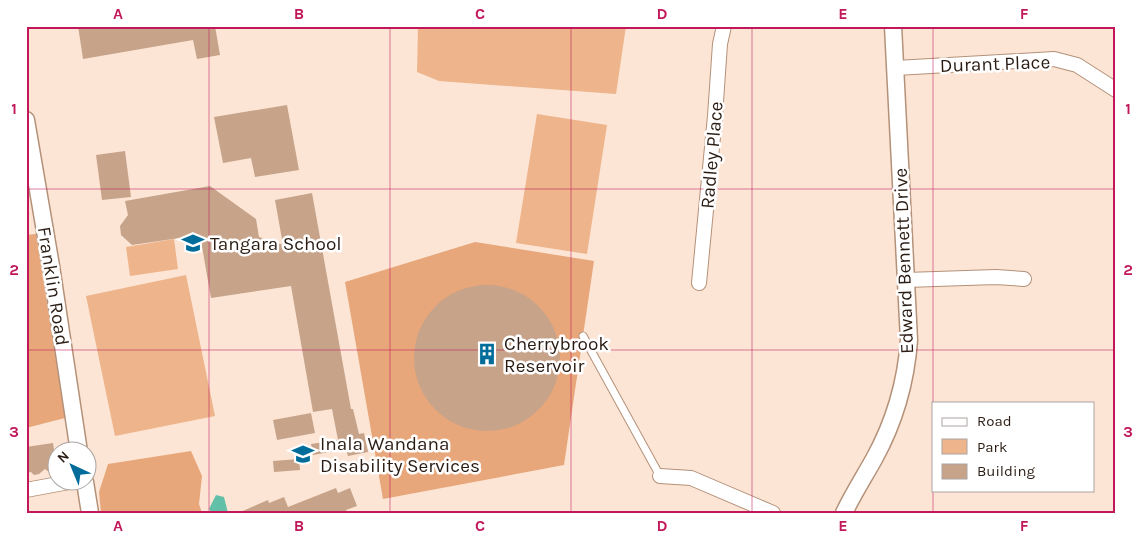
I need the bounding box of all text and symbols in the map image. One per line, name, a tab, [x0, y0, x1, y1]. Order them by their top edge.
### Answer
text: A	[113, 4, 123, 23]
text: B	[294, 4, 304, 23]
text: C	[475, 4, 485, 23]
text: D	[657, 4, 668, 23]
text: E	[838, 4, 848, 23]
text: F	[1020, 4, 1029, 23]
street label: Durant Place	[940, 51, 1051, 77]
text: 1	[11, 99, 17, 118]
text: 1	[1125, 99, 1131, 118]
street label: Radley Place	[696, 101, 728, 210]
street label: Edward Bennett Drive	[890, 168, 918, 354]
street label: Franklin Road	[33, 225, 73, 347]
school or university icon: Tangara School	[180, 230, 206, 256]
place label: Tangara School	[210, 233, 342, 255]
text: 2	[9, 260, 19, 279]
text: 2	[1123, 260, 1133, 279]
place label: Cherrybrook Reservoir	[504, 333, 609, 377]
building icon: Cherrybrook Reservoir	[474, 341, 500, 367]
legend	[932, 402, 1094, 492]
text: Road	[977, 412, 1012, 430]
text: 3	[9, 422, 19, 441]
text: 3	[1123, 422, 1133, 441]
place label: Inala Wandana Disability Services	[320, 433, 480, 477]
text: Park	[977, 438, 1007, 456]
school or university icon: Inala Wandana Disability Services	[290, 441, 316, 467]
north arrow	[48, 442, 98, 492]
text: N	[54, 447, 73, 467]
text: Building	[977, 462, 1035, 480]
text: A	[113, 516, 123, 535]
text: B	[294, 516, 304, 535]
text: C	[475, 516, 485, 535]
text: D	[657, 516, 668, 535]
text: E	[838, 516, 848, 535]
text: F	[1020, 516, 1029, 535]

